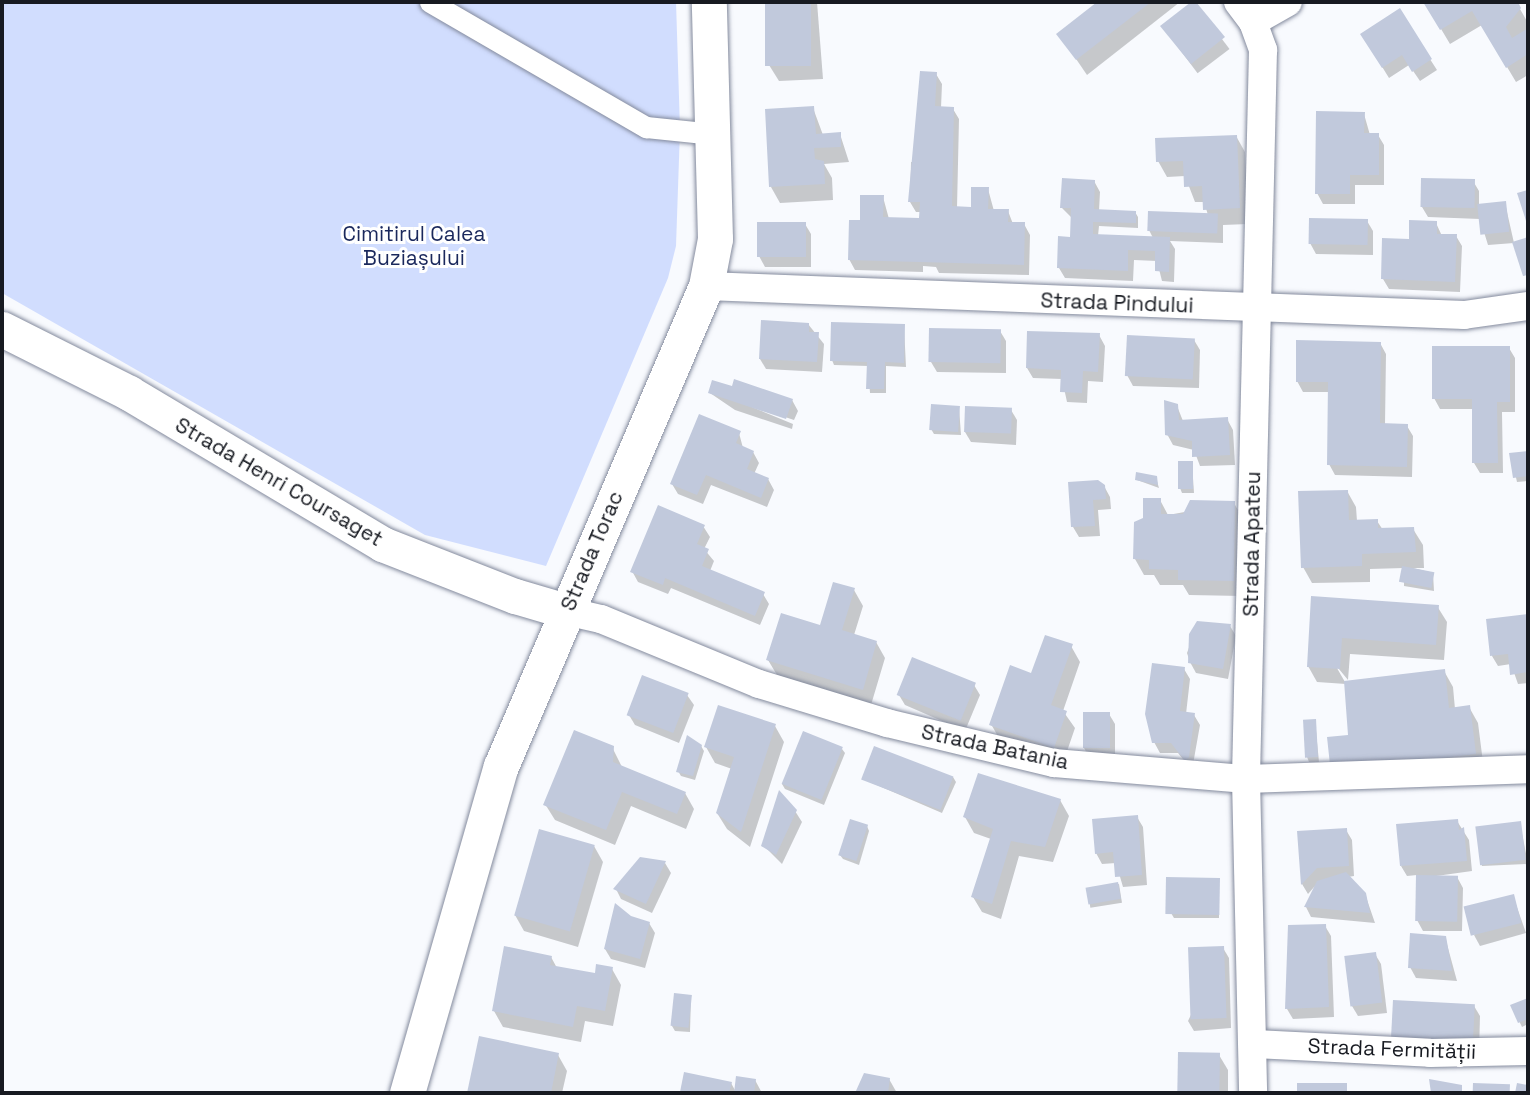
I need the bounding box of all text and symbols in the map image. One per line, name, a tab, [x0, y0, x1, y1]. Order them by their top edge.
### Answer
park label: Cimitirul Calea Buziașului	[342, 221, 486, 271]
street label: Strada Pindului	[1040, 288, 1194, 318]
street label: Strada Henri Coursaget	[171, 412, 387, 552]
street label: Strada Apateu	[1238, 471, 1266, 617]
street label: Strada Torac	[555, 487, 629, 615]
street label: Strada Batania	[919, 719, 1071, 775]
street label: Strada Fermității	[1307, 1033, 1477, 1065]

